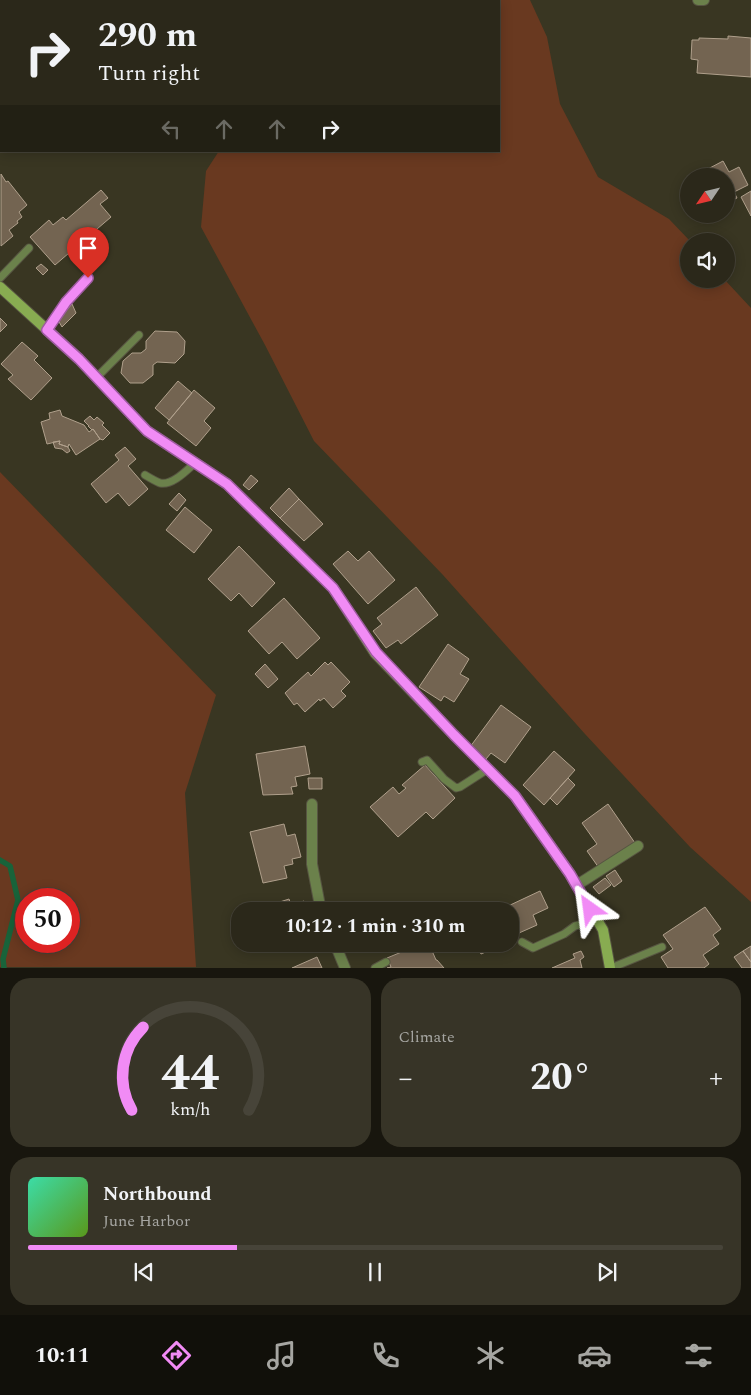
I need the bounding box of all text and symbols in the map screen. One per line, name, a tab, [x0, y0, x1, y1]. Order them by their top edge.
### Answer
text: 290 m	[98, 9, 197, 62]
icon: right	[15, 20, 80, 85]
text: Turn right	[98, 57, 200, 90]
icon: left	[157, 115, 185, 143]
icon: ahead	[210, 115, 238, 143]
icon: ahead	[263, 115, 291, 143]
icon: right	[316, 115, 344, 143]
north arrow	[680, 168, 735, 222]
map controls	[680, 168, 735, 288]
pin	[67, 227, 109, 278]
button: sound	[680, 233, 735, 288]
icon: arrive	[74, 234, 102, 262]
position arrow	[563, 882, 615, 934]
speed limit sign: 50	[15, 888, 80, 953]
text: 10:12 · 1 min · 310 m	[285, 912, 465, 941]
text: Climate	[399, 1025, 455, 1049]
text: 44	[161, 1034, 219, 1113]
text: 20°	[530, 1049, 592, 1107]
text: −	[399, 1057, 413, 1100]
text: +	[709, 1057, 723, 1100]
text: km/h	[170, 1096, 210, 1123]
text: Northbound	[103, 1180, 212, 1209]
text: June Harbor	[103, 1209, 190, 1233]
icon: previous	[130, 1258, 158, 1286]
icon: pause	[361, 1258, 389, 1286]
icon: next	[593, 1258, 621, 1286]
icon: directions	[159, 1338, 194, 1373]
icon: music	[264, 1338, 299, 1373]
icon: phone	[368, 1338, 403, 1373]
icon: climate	[473, 1338, 508, 1373]
icon: car	[577, 1338, 612, 1373]
icon: filters	[681, 1338, 716, 1373]
text: 10:11	[35, 1339, 90, 1372]

